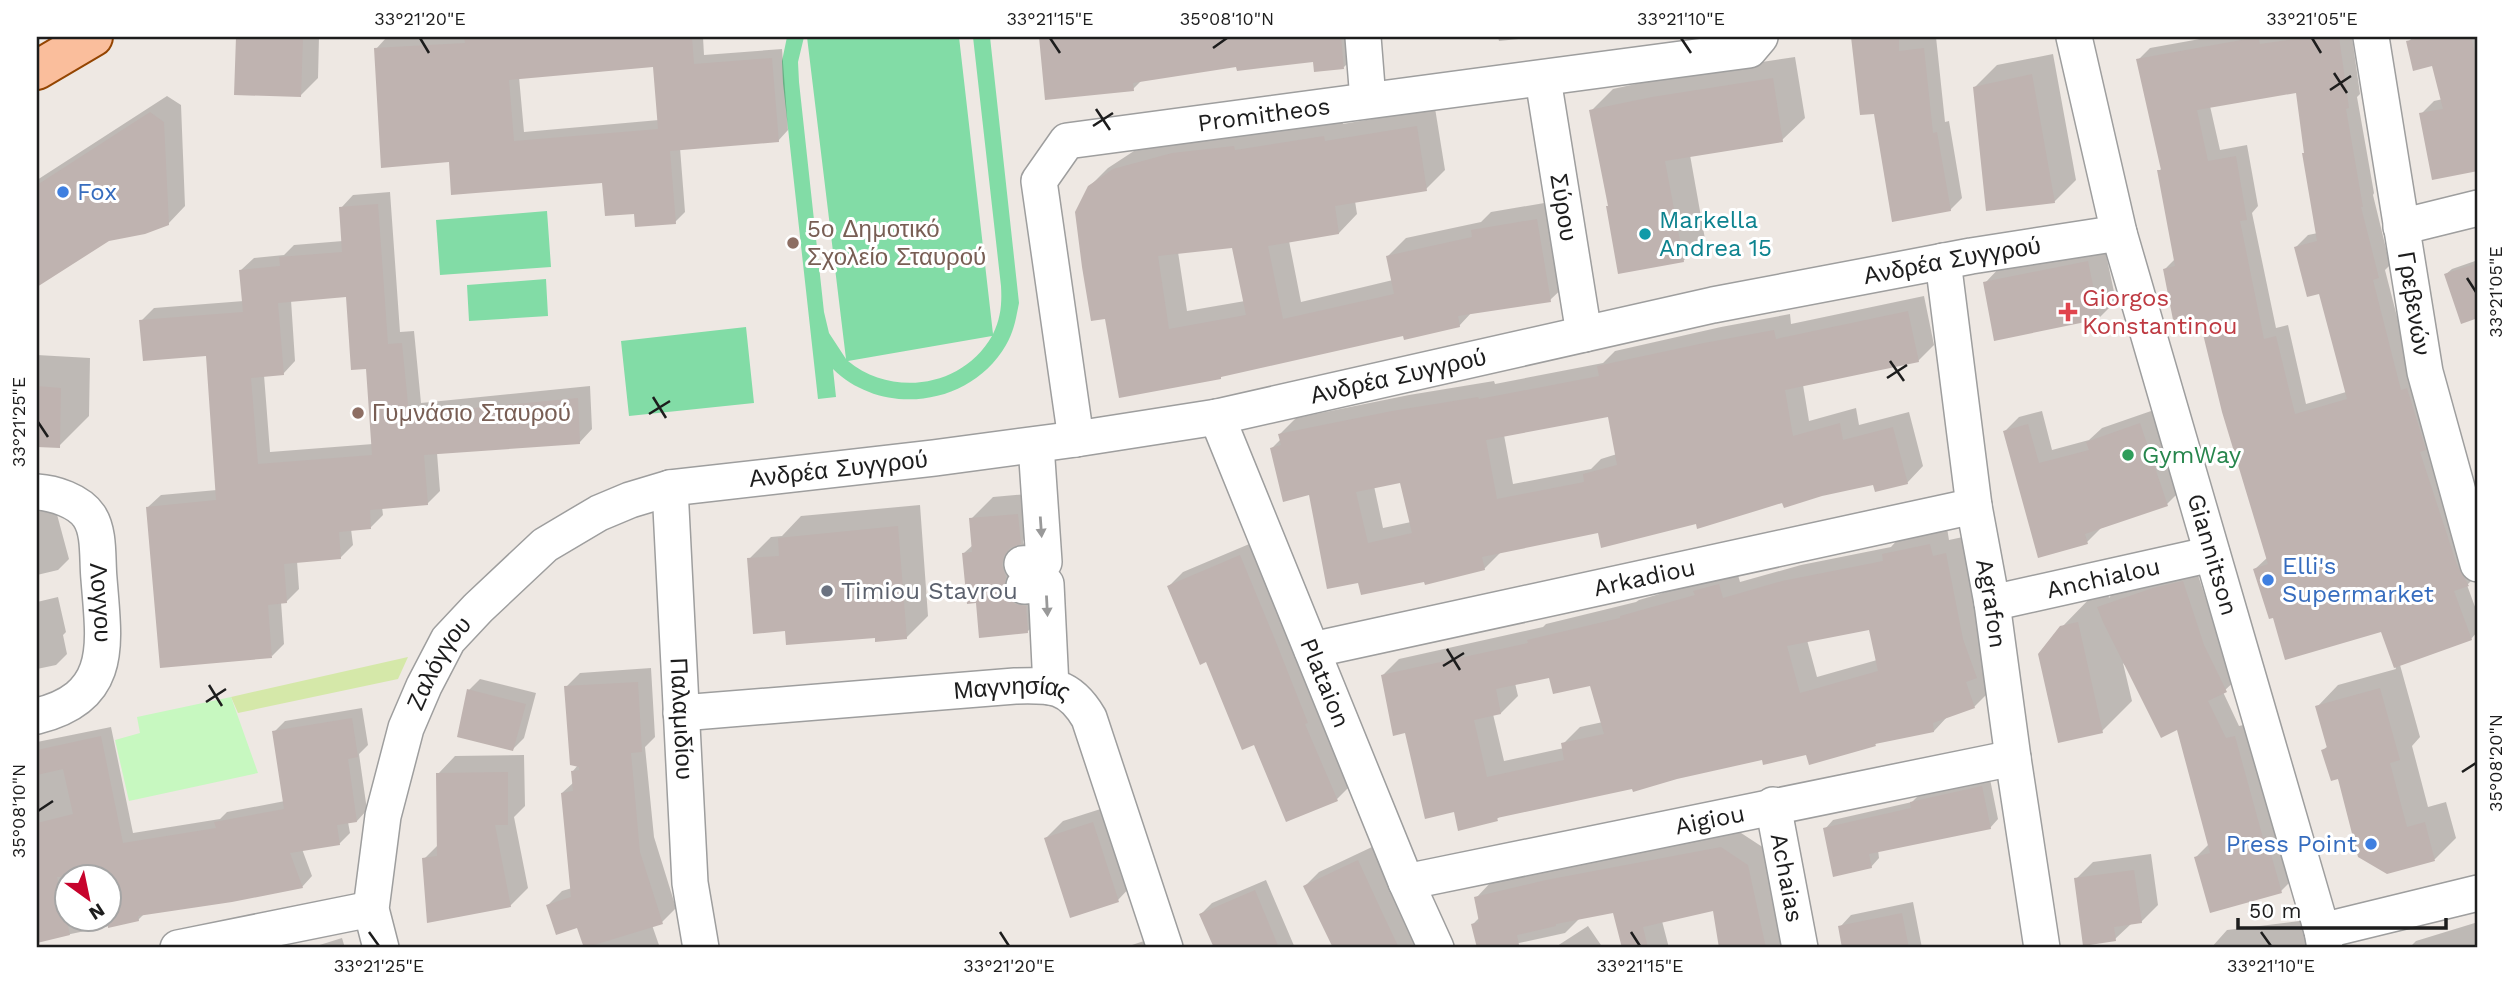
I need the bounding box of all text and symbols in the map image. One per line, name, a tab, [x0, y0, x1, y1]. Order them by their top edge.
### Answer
text: 33°21'20"E	[374, 8, 466, 29]
text: 33°21'15"E	[1006, 8, 1094, 29]
text: 35°08'10"N	[1180, 8, 1274, 29]
text: 33°21'10"E	[1637, 8, 1725, 29]
text: 33°21'05"E	[2266, 8, 2358, 29]
street label: Promitheos	[1196, 92, 1332, 137]
street label: Σύρου	[1544, 172, 1583, 243]
place label: Fox	[77, 178, 117, 206]
marker: Fox	[55, 184, 71, 200]
place label: Markella Andrea 15	[1659, 206, 1772, 262]
place label: 5ο Δημοτικό Σχολείο Σταυρού	[807, 215, 986, 271]
marker: Markella Andrea 15	[1637, 226, 1653, 242]
street label: Ανδρέα Συγγρού	[1861, 231, 2043, 290]
marker: 5ο Δημοτικό Σχολείο Σταυρού	[785, 235, 801, 251]
text: 33°21'05"E	[2485, 246, 2506, 338]
street label: Γρεβενών	[2392, 250, 2436, 358]
place label: Giorgos Konstantinou	[2082, 284, 2237, 340]
marker: Giorgos Konstantinou	[2060, 304, 2076, 320]
street label: Ανδρέα Συγγρού	[1308, 343, 1489, 410]
text: 33°21'25"E	[8, 377, 29, 467]
place label: Γυμνάσιο Σταυρού	[372, 399, 571, 427]
marker: Γυμνάσιο Σταυρού	[350, 405, 366, 421]
place label: GymWay	[2142, 441, 2242, 469]
street label: Ανδρέα Συγγρού	[748, 445, 929, 493]
marker: GymWay	[2120, 447, 2136, 463]
street label: Giannitson	[2182, 490, 2243, 619]
one-way arrow	[1036, 516, 1047, 538]
street label: Anchialou	[2044, 552, 2163, 604]
place label: Elli's Supermarket	[2282, 552, 2434, 608]
street label: Arkadiou	[1591, 553, 1698, 602]
street label: Agrafon	[1970, 557, 2012, 650]
street label: Λογγου	[84, 562, 117, 643]
marker: Elli's Supermarket	[2260, 572, 2276, 588]
place label: Timiou Stavrou	[841, 577, 1018, 605]
marker: Timiou Stavrou	[819, 583, 835, 599]
one-way arrow	[1041, 596, 1052, 618]
street label: Ζαλόγγου	[401, 610, 477, 714]
street label: Plataion	[1294, 634, 1356, 732]
street label: Παλαμιδίου	[665, 657, 699, 780]
street label: Μαγνησίας	[953, 672, 1075, 706]
text: 35°08'20"N	[2485, 714, 2506, 812]
text: 35°08'10"N	[8, 764, 29, 858]
street label: Aigiou	[1672, 799, 1747, 841]
place label: Press Point	[2226, 830, 2357, 858]
street label: Achaias	[1765, 831, 1809, 925]
marker: Press Point	[2363, 836, 2379, 852]
north arrow	[52, 862, 122, 932]
scale bar	[2238, 887, 2447, 931]
text: N	[85, 898, 109, 925]
text: 50 m	[2249, 898, 2301, 923]
text: 33°21'25"E	[334, 955, 424, 976]
text: 33°21'20"E	[963, 955, 1055, 976]
text: 33°21'15"E	[1596, 955, 1684, 976]
text: 33°21'10"E	[2227, 955, 2315, 976]

